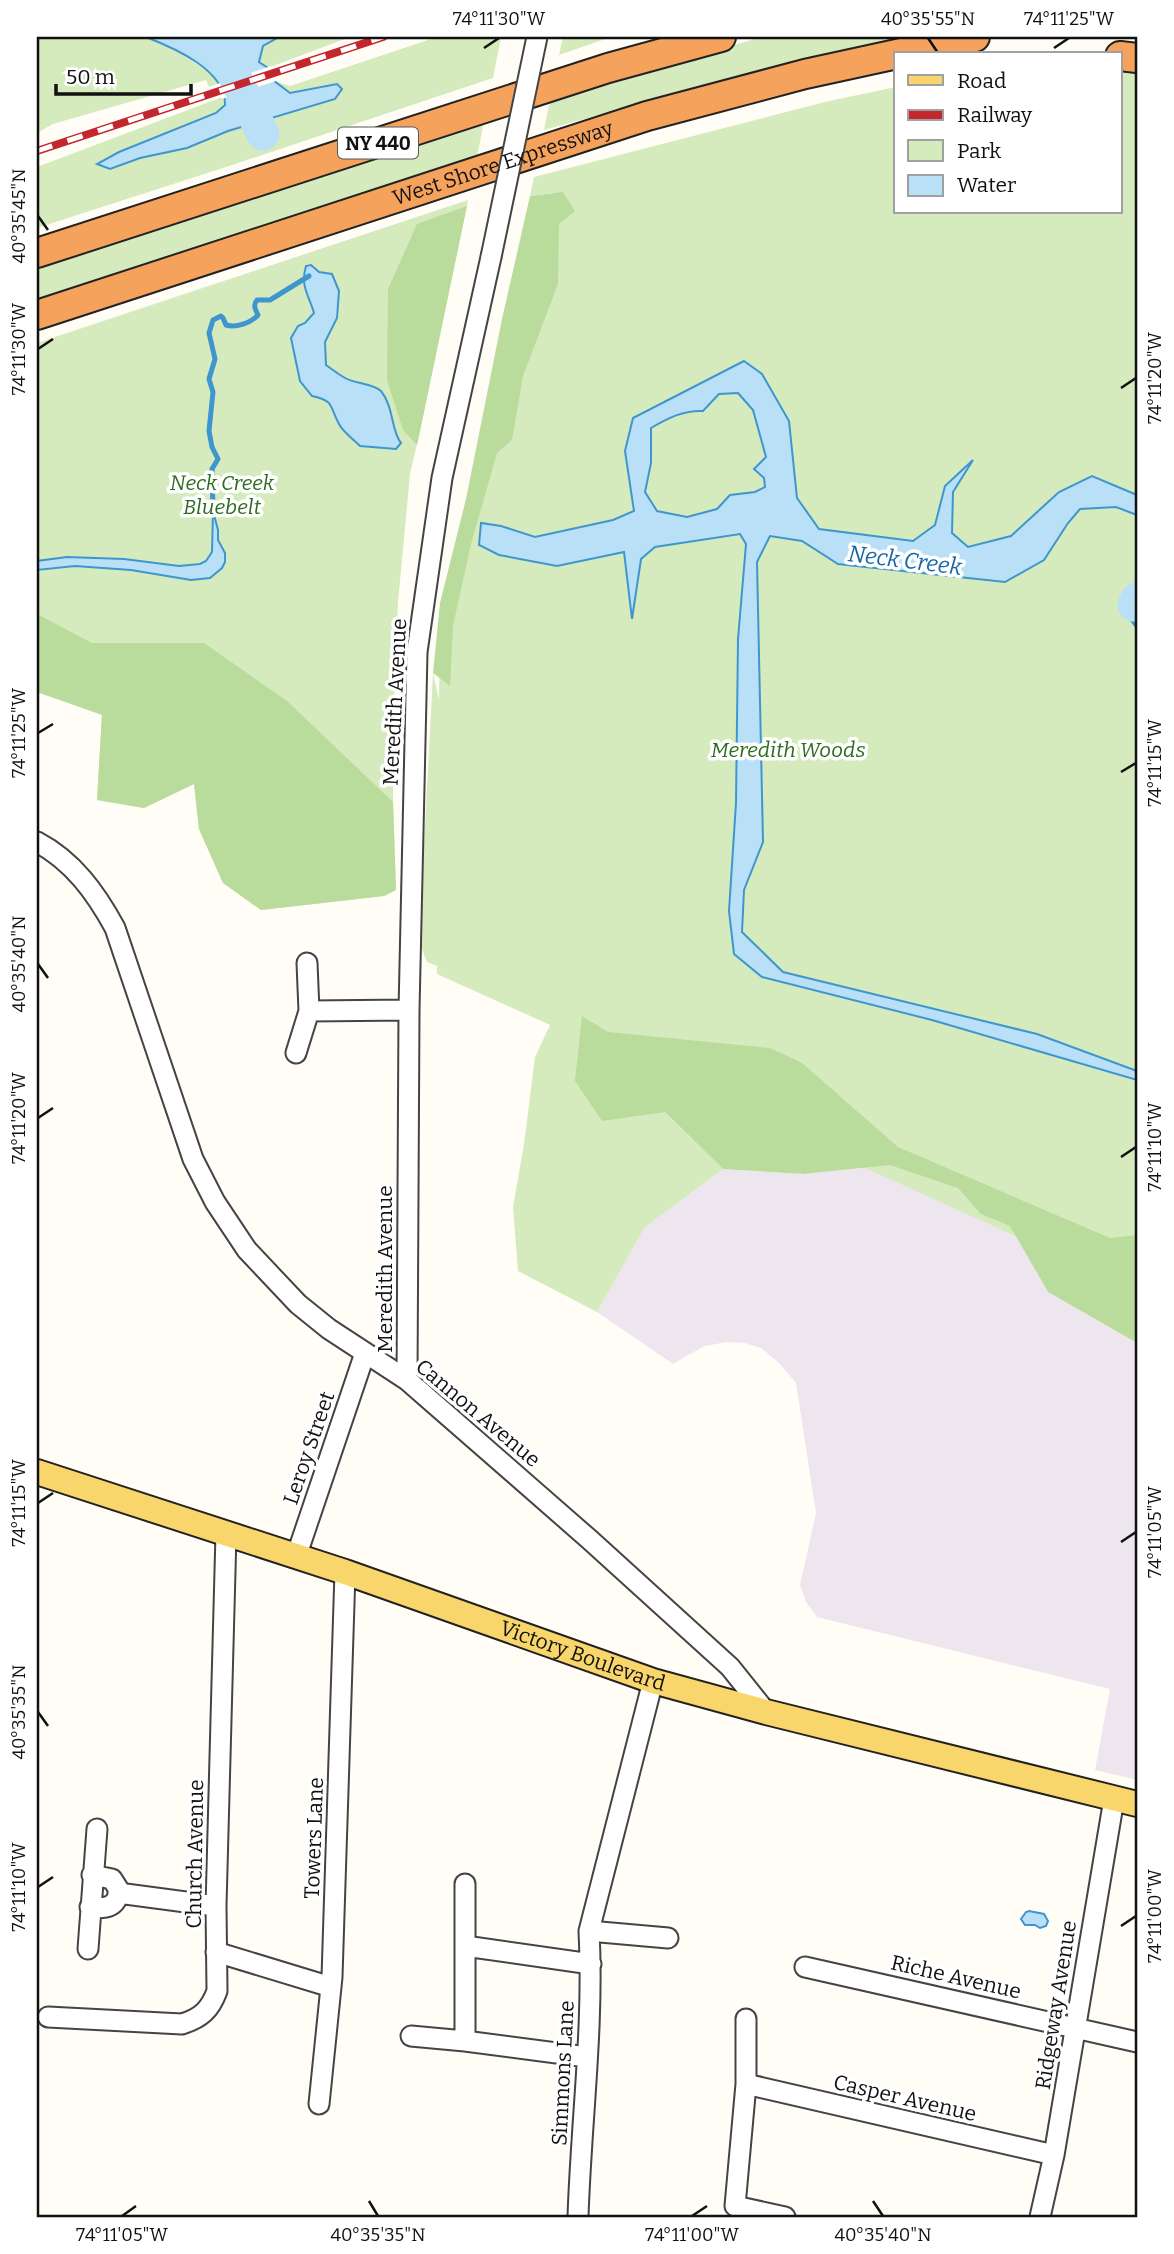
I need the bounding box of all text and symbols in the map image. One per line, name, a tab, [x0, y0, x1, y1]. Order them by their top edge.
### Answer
text: 74°11'30"W	[453, 8, 546, 30]
text: 40°35'55"N	[881, 8, 975, 30]
text: 74°11'25"W	[1024, 8, 1115, 30]
scale bar	[56, 52, 191, 96]
legend	[894, 52, 1122, 214]
text: 50 m	[66, 64, 115, 90]
text: Road	[957, 68, 1006, 94]
text: Railway	[957, 102, 1033, 128]
street label: West Shore Expressway	[389, 115, 617, 211]
road number: NY 440	[338, 127, 418, 158]
text: Park	[957, 138, 1001, 164]
text: 40°35'45"N	[8, 168, 30, 264]
text: Water	[957, 172, 1016, 198]
text: 74°11'30"W	[8, 302, 30, 395]
text: 74°11'20"W	[1144, 331, 1166, 424]
park label: Neck Creek Bluebelt	[170, 470, 275, 520]
water label: Neck Creek	[847, 539, 964, 581]
street label: Meredith Avenue	[378, 618, 412, 786]
text: 74°11'25"W	[8, 687, 30, 778]
text: 74°11'15"W	[1144, 719, 1166, 807]
park label: Meredith Woods	[711, 737, 865, 763]
text: 40°35'40"N	[8, 915, 30, 1013]
text: 74°11'20"W	[8, 1071, 30, 1164]
text: 74°11'10"W	[1144, 1102, 1166, 1192]
street label: Meredith Avenue	[372, 1185, 398, 1353]
street label: Cannon Avenue	[410, 1353, 546, 1473]
street label: Leroy Street	[278, 1388, 341, 1508]
text: 74°11'15"W	[8, 1459, 30, 1547]
text: 74°11'05"W	[1144, 1486, 1166, 1578]
street label: Victory Boulevard	[497, 1615, 668, 1697]
text: 40°35'35"N	[8, 1665, 30, 1759]
street label: Towers Lane	[299, 1777, 329, 1899]
street label: Church Avenue	[181, 1779, 209, 1929]
text: 74°11'10"W	[8, 1842, 30, 1932]
text: 74°11'00"W	[1144, 1869, 1166, 1963]
street label: Ridgeway Avenue	[1030, 1918, 1082, 2092]
street label: Riche Avenue	[888, 1949, 1024, 2005]
street label: Simmons Lane	[546, 2000, 580, 2146]
street label: Casper Avenue	[831, 2069, 979, 2127]
text: 74°11'05"W	[76, 2224, 168, 2246]
text: 40°35'35"N	[331, 2224, 425, 2246]
text: 74°11'00"W	[645, 2224, 739, 2246]
text: 40°35'40"N	[834, 2224, 932, 2246]

